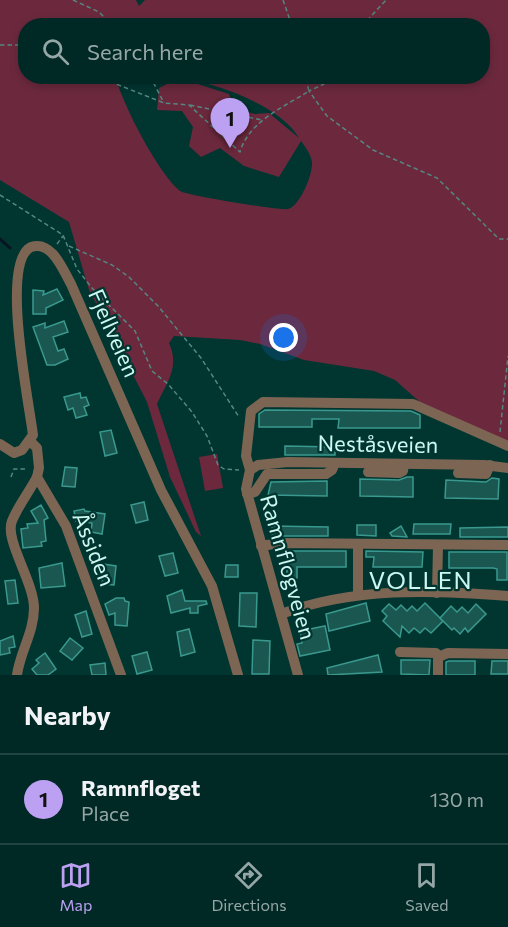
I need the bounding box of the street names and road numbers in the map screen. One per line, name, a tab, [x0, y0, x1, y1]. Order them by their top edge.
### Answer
street label: Fjellveien	[83, 285, 146, 381]
street label: Neståsveien	[317, 429, 439, 458]
street label: Ramnflogveien	[255, 491, 322, 643]
street label: Åssiden	[67, 508, 122, 590]

